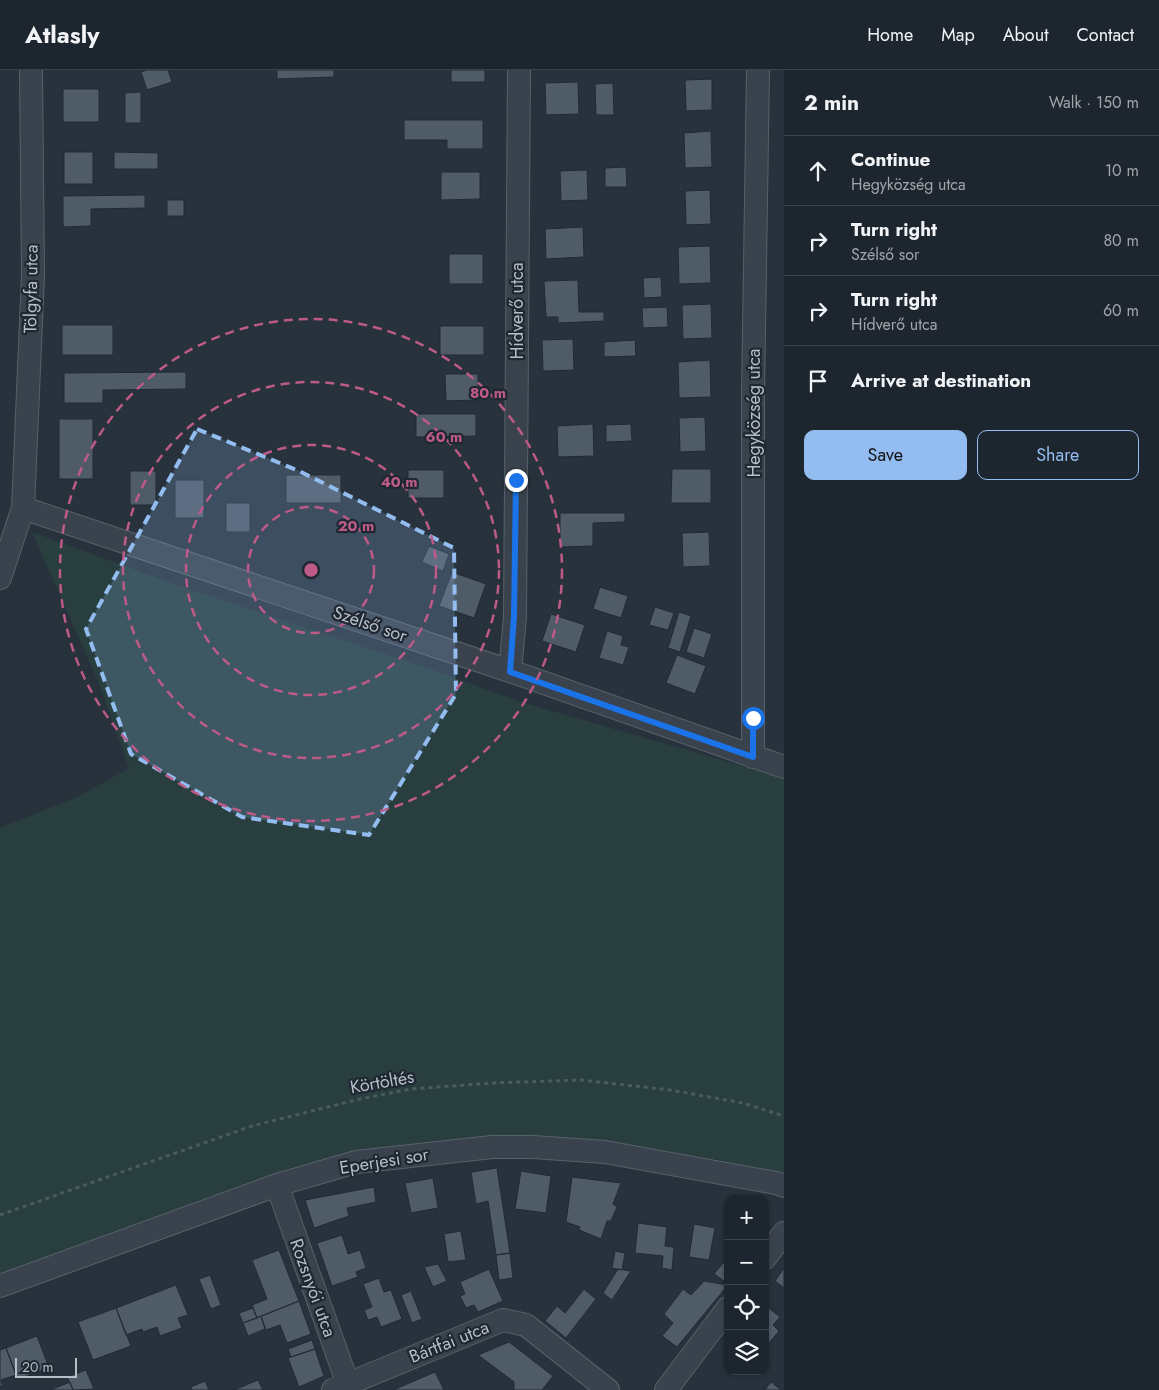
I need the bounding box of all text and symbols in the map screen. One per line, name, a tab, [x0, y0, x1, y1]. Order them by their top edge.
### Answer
text: Atlasly	[25, 17, 100, 52]
text: Home	[867, 22, 913, 48]
text: Map	[941, 22, 975, 48]
text: About	[1003, 22, 1048, 48]
text: Contact	[1076, 22, 1134, 48]
text: 2 min	[804, 88, 859, 118]
text: Walk · 150 m	[1049, 91, 1139, 114]
text: Continue	[851, 146, 930, 173]
icon: ahead	[804, 157, 832, 185]
text: 10 m	[1105, 159, 1139, 182]
text: Hegyközség utca	[851, 173, 966, 196]
text: Turn right	[851, 216, 937, 243]
icon: right	[804, 227, 832, 255]
text: 80 m	[1103, 229, 1139, 252]
text: Szélső sor	[851, 243, 919, 266]
street label: Tölgyfa utca	[17, 244, 45, 334]
street label: Hídverő utca	[504, 262, 530, 360]
text: Turn right	[851, 286, 937, 313]
icon: right	[804, 297, 832, 325]
text: 60 m	[1103, 299, 1139, 322]
text: Hídverő utca	[851, 313, 937, 336]
street label: Hegyközség utca	[741, 348, 767, 478]
icon: arrive	[804, 367, 832, 395]
text: Arrive at destination	[851, 367, 1031, 394]
text: 80 m	[470, 382, 506, 404]
text: 60 m	[426, 426, 462, 448]
button: Save	[804, 430, 967, 480]
button: Share	[977, 430, 1139, 480]
route end	[505, 469, 528, 492]
text: 40 m	[380, 471, 418, 493]
text: 20 m	[338, 515, 374, 537]
centre of rings	[302, 561, 320, 579]
street label: Szélső sor	[329, 599, 411, 649]
route start	[742, 707, 765, 730]
street label: Körtöltés	[348, 1064, 416, 1100]
street label: Eperjesi sor	[338, 1141, 431, 1181]
map controls	[724, 1195, 769, 1375]
button: +	[724, 1195, 769, 1240]
street label: Rozsnyói utca	[283, 1235, 343, 1341]
button: −	[724, 1240, 769, 1285]
button: locate	[724, 1285, 769, 1330]
street label: Bártfai utca	[405, 1314, 493, 1370]
button: layers	[724, 1330, 769, 1375]
scale bar	[15, 1355, 78, 1378]
text: 20 m	[22, 1357, 54, 1377]

